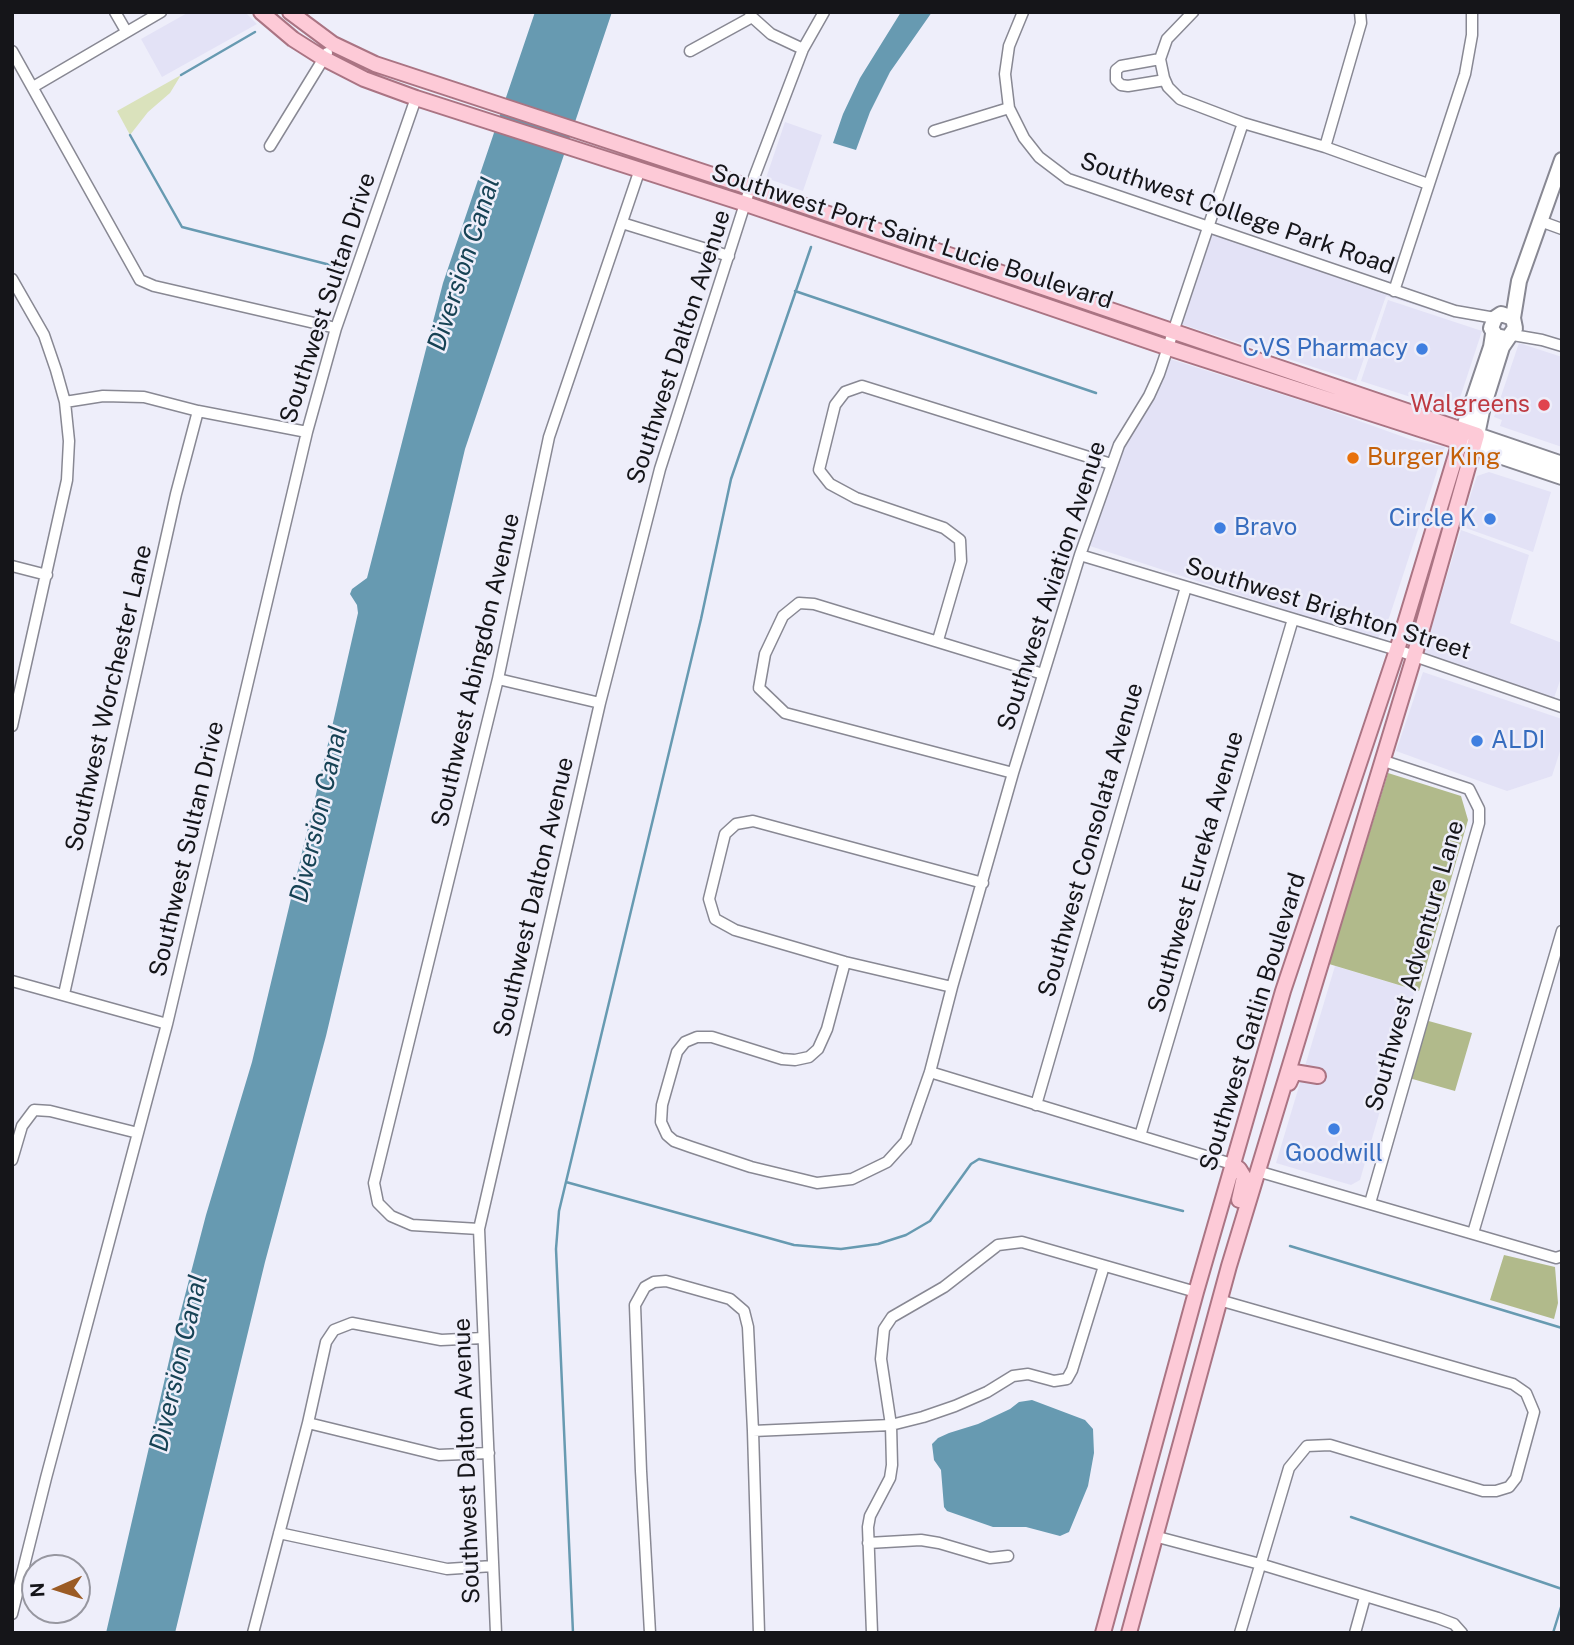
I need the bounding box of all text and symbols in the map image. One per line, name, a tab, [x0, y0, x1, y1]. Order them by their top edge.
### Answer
street label: Southwest College Park Road	[1076, 147, 1398, 281]
street label: Southwest Port Saint Lucie Boulevard	[708, 158, 1116, 316]
street label: Southwest Sultan Drive	[274, 169, 382, 427]
water label: Diversion Canal	[421, 173, 507, 355]
street label: Southwest Dalton Avenue	[621, 206, 737, 488]
place label: CVS Pharmacy	[1243, 335, 1408, 363]
marker: CVS Pharmacy	[1414, 341, 1430, 357]
place label: Walgreens	[1410, 391, 1530, 419]
marker: Walgreens	[1536, 397, 1552, 413]
street label: Southwest Aviation Avenue	[992, 438, 1112, 734]
place label: Burger King	[1367, 444, 1501, 472]
marker: Burger King	[1345, 450, 1361, 466]
place label: Circle K	[1389, 505, 1476, 533]
street label: Southwest Abingdon Avenue	[426, 510, 526, 830]
marker: Circle K	[1482, 511, 1498, 527]
place label: Bravo	[1234, 514, 1297, 542]
marker: Bravo	[1212, 520, 1228, 536]
street label: Southwest Worchester Lane	[60, 542, 158, 854]
street label: Southwest Brighton Street	[1182, 552, 1474, 666]
street label: Southwest Consolata Avenue	[1032, 680, 1150, 1000]
street label: Southwest Sultan Drive	[144, 718, 230, 980]
water label: Diversion Canal	[283, 722, 355, 906]
place label: ALDI	[1491, 727, 1545, 755]
street label: Southwest Eureka Avenue	[1142, 728, 1250, 1016]
marker: ALDI	[1469, 733, 1485, 749]
street label: Southwest Dalton Avenue	[488, 754, 580, 1040]
street label: Southwest Adventure Lane	[1360, 817, 1470, 1115]
street label: Southwest Gatlin Boulevard	[1194, 869, 1312, 1175]
marker: Goodwill	[1326, 1121, 1342, 1137]
place label: Goodwill	[1285, 1140, 1383, 1168]
water label: Diversion Canal	[143, 1271, 215, 1455]
street label: Southwest Dalton Avenue	[448, 1317, 486, 1605]
north arrow	[21, 1554, 91, 1624]
text: N	[26, 1582, 48, 1598]

